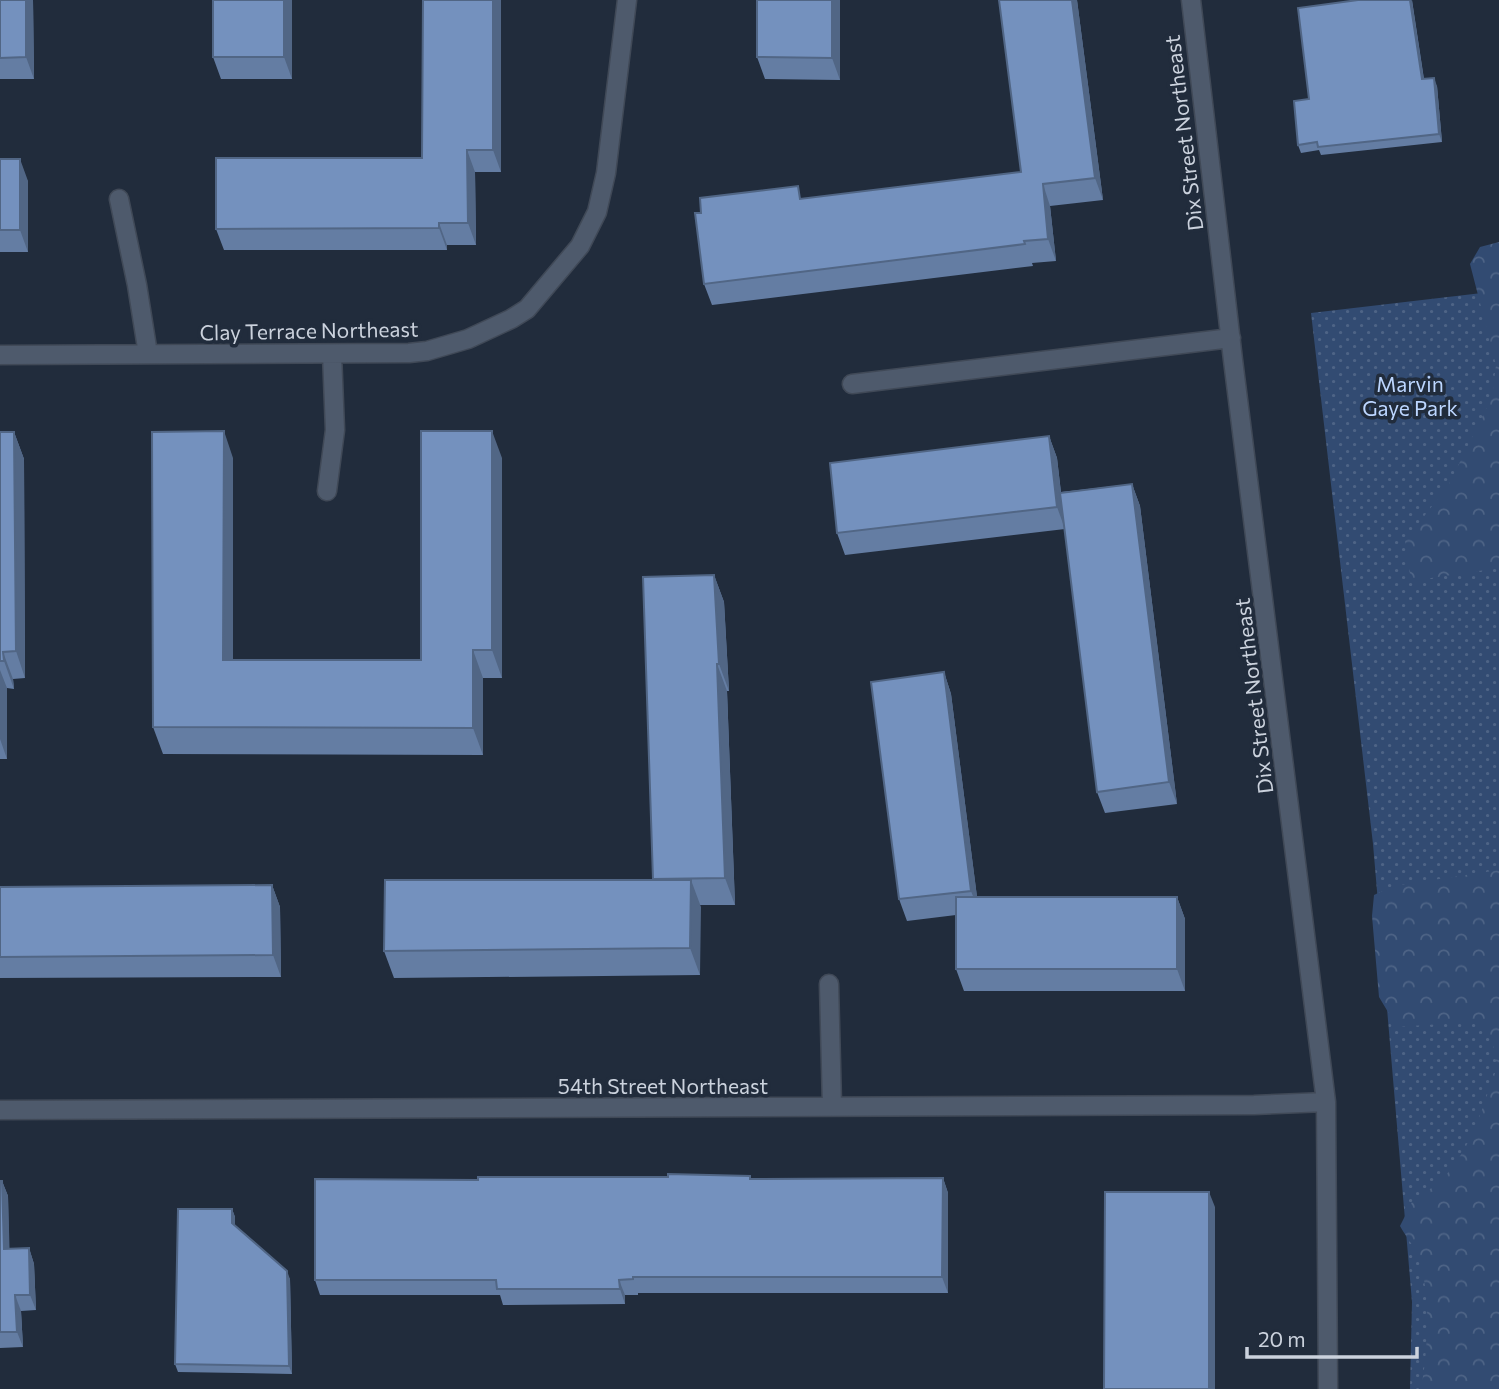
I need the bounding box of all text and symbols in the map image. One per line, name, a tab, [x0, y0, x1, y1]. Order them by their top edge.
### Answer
street label: Dix Street Northeast	[1159, 34, 1207, 232]
street label: Clay Terrace Northeast	[199, 316, 419, 344]
park label: Marvin Gaye Park	[1362, 371, 1458, 420]
street label: Dix Street Northeast	[1229, 597, 1277, 795]
street label: 54th Street Northeast	[558, 1073, 768, 1098]
scale bar	[1247, 1316, 1417, 1360]
text: 20 m	[1258, 1326, 1306, 1351]

